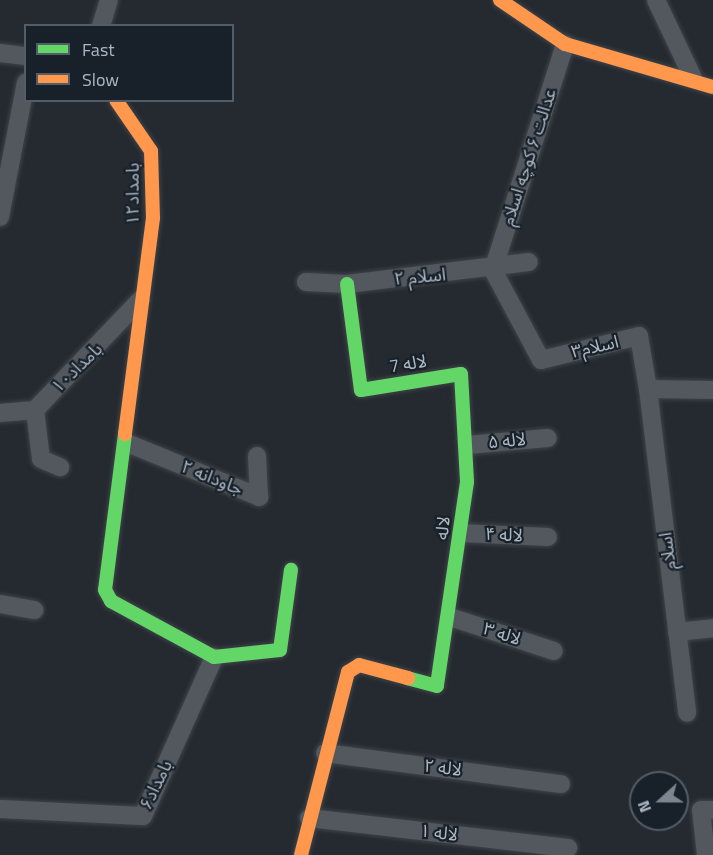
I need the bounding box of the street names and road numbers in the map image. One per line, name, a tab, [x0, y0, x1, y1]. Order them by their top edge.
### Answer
street label: عدالت ۶ کوچه اسلام	[497, 86, 561, 228]
street label: بامداد۱۲	[122, 163, 144, 225]
street label: اسلام ۲	[393, 264, 447, 290]
street label: اسلام۳	[569, 331, 621, 363]
street label: بامداد۱۰	[47, 338, 107, 398]
street label: لاله 7	[388, 350, 428, 378]
street label: لاله ۵	[487, 429, 527, 453]
street label: جاودانه ۲	[178, 456, 246, 500]
street label: لاله	[431, 515, 455, 541]
street label: لاله ۴	[484, 523, 524, 547]
street label: اسلام	[655, 531, 681, 571]
street label: لاله ۳	[481, 618, 523, 650]
street label: لاله ۲	[423, 755, 463, 781]
street label: بامداد۶	[135, 757, 177, 813]
street label: لاله ۱	[419, 820, 459, 846]

